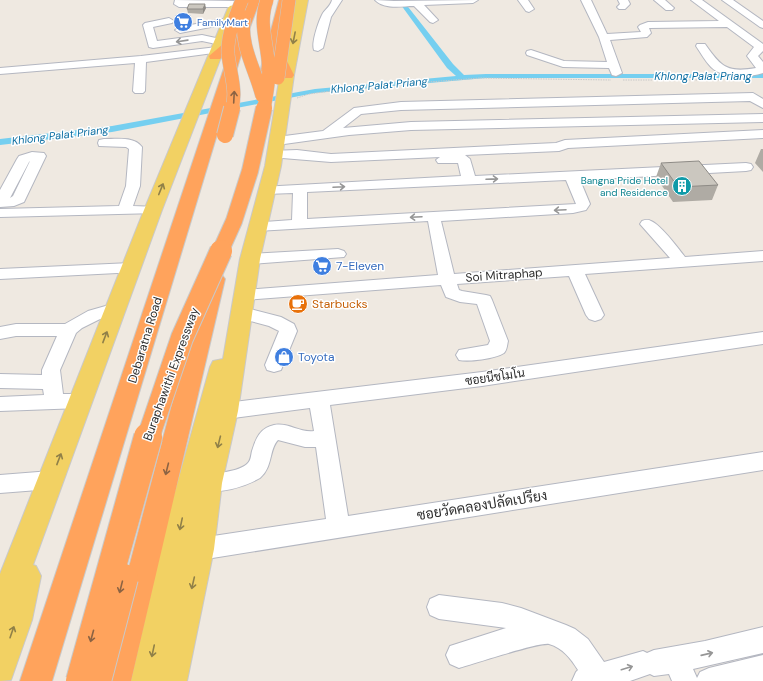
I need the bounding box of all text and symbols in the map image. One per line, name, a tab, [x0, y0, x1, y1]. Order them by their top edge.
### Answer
supermarket icon: FamilyMart	[172, 11, 194, 33]
place label: FamilyMart	[197, 16, 248, 29]
one-way arrow	[290, 31, 298, 44]
one-way arrow	[176, 37, 189, 45]
water label: Khlong Palat Priang	[654, 69, 753, 83]
water label: Khlong Palat Priang	[330, 74, 429, 96]
one-way arrow	[230, 91, 237, 104]
water label: Khlong Palat Priang	[11, 122, 110, 148]
place label: Bangna Pride Hotel and Residence	[581, 174, 668, 199]
one-way arrow	[485, 175, 498, 183]
building icon: Bangna Pride Hotel and Residence	[671, 175, 693, 197]
one-way arrow	[157, 184, 165, 196]
one-way arrow	[332, 184, 345, 191]
one-way arrow	[554, 206, 567, 214]
one-way arrow	[410, 214, 423, 221]
supermarket icon: 7-Eleven	[311, 255, 333, 277]
place label: 7-Eleven	[336, 258, 384, 274]
street label: Soi Mitraphap	[465, 264, 543, 286]
cafe icon: Starbucks	[287, 293, 309, 315]
street label: Debaratna Road	[124, 295, 166, 385]
place label: Starbucks	[312, 296, 368, 312]
street label: Buraphawithi Expressway	[139, 305, 203, 443]
one-way arrow	[102, 332, 110, 344]
shop icon: Toyota	[273, 346, 295, 368]
place label: Toyota	[298, 349, 335, 365]
street label: ซอยนีชโมโน	[464, 365, 526, 389]
one-way arrow	[215, 435, 223, 448]
one-way arrow	[56, 453, 64, 465]
one-way arrow	[163, 463, 171, 476]
street label: ซอยวัดคลองปลัดเปรียง	[416, 486, 548, 524]
one-way arrow	[177, 517, 185, 530]
one-way arrow	[188, 576, 196, 589]
one-way arrow	[117, 580, 124, 593]
one-way arrow	[9, 626, 17, 638]
one-way arrow	[88, 629, 95, 642]
one-way arrow	[149, 644, 157, 657]
one-way arrow	[700, 649, 713, 657]
one-way arrow	[620, 664, 633, 671]

